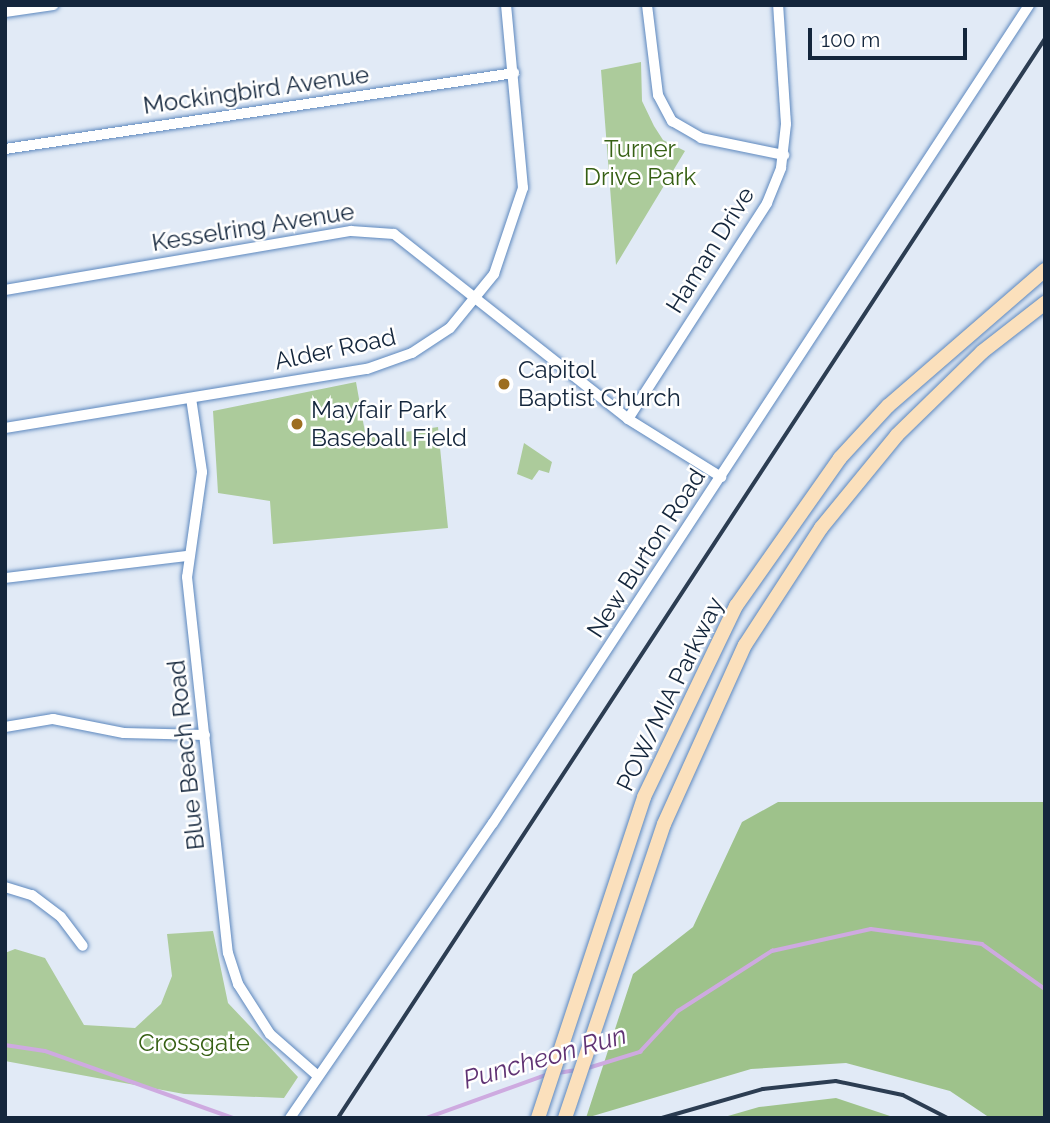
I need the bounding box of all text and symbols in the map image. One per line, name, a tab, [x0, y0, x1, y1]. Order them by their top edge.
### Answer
scale bar	[812, 14, 971, 58]
text: 100 m	[821, 27, 880, 52]
street label: Mockingbird Avenue	[141, 60, 371, 120]
park label: Turner Drive Park	[584, 135, 696, 191]
street label: Haman Drive	[660, 182, 760, 318]
street label: Kesselring Avenue	[149, 197, 357, 257]
street label: Alder Road	[271, 322, 399, 376]
place label: Capitol Baptist Church	[518, 356, 681, 412]
marker: Capitol Baptist Church	[496, 376, 512, 392]
place label: Mayfair Park Baseball Field	[311, 396, 468, 452]
marker: Mayfair Park Baseball Field	[289, 416, 305, 432]
street label: New Burton Road	[581, 463, 711, 643]
street label: POW/MIA Parkway	[610, 592, 730, 796]
street label: Blue Beach Road	[162, 659, 210, 851]
water label: Puncheon Run	[460, 1020, 630, 1096]
park label: Crossgate	[138, 1029, 250, 1057]

